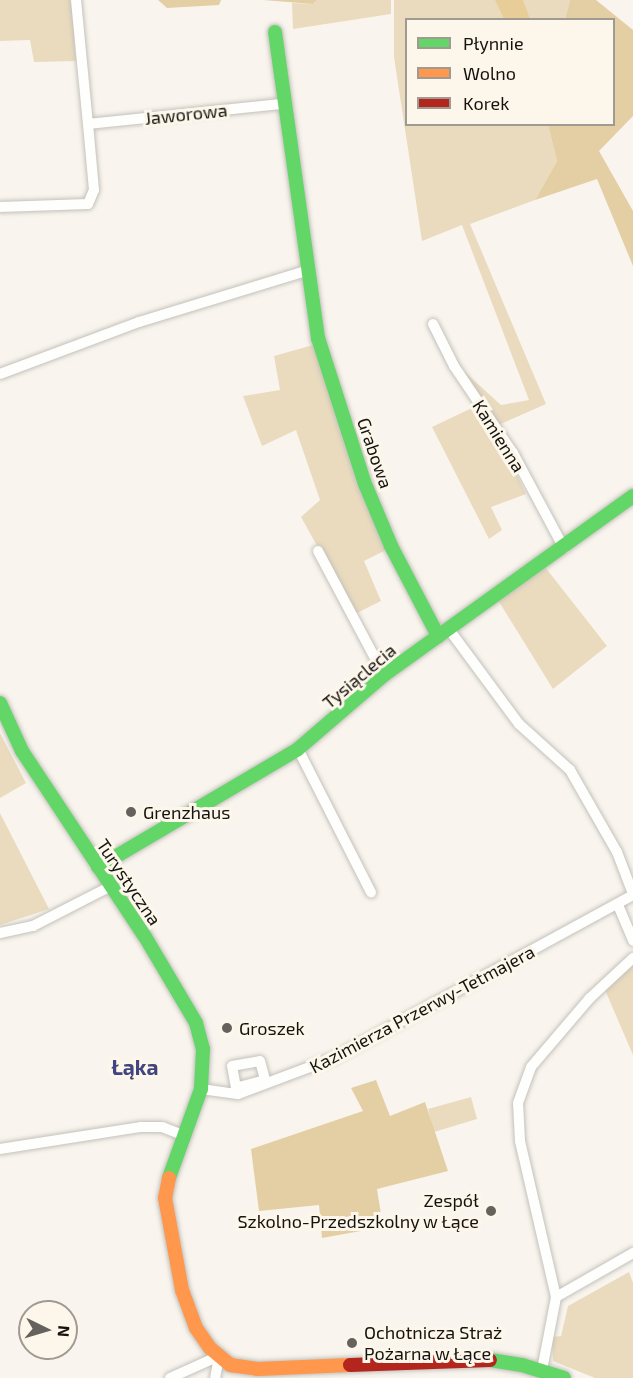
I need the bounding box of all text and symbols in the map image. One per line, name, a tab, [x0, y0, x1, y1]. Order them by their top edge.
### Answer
legend	[405, 18, 615, 126]
text: Płynnie	[463, 32, 524, 54]
text: Wolno	[463, 62, 516, 84]
text: Korek	[463, 92, 509, 114]
street label: Jaworowa	[144, 99, 228, 129]
street label: Kamienna	[468, 396, 530, 476]
street label: Grabowa	[353, 415, 397, 491]
street label: Tysiąclecia	[318, 639, 400, 713]
place label: Grenzhaus	[143, 801, 230, 823]
marker: Grenzhaus	[124, 805, 138, 819]
street label: Turystyczna	[92, 835, 166, 929]
street label: Kazimierza Przerwy-Tetmajera	[306, 940, 538, 1078]
place label: Groszek	[239, 1017, 305, 1039]
marker: Groszek	[220, 1021, 234, 1035]
district label: Łąka	[112, 1054, 158, 1080]
place label: Zespół Szkolno-Przedszkolny w Łące	[236, 1190, 479, 1232]
marker: Zespół Szkolno-Przedszkolny w Łące	[484, 1204, 498, 1218]
north arrow	[18, 1300, 78, 1360]
place label: Ochotnicza Straż Pożarna w Łące	[364, 1322, 502, 1364]
text: N	[54, 1325, 74, 1338]
marker: Ochotnicza Straż Pożarna w Łące	[345, 1336, 359, 1350]

